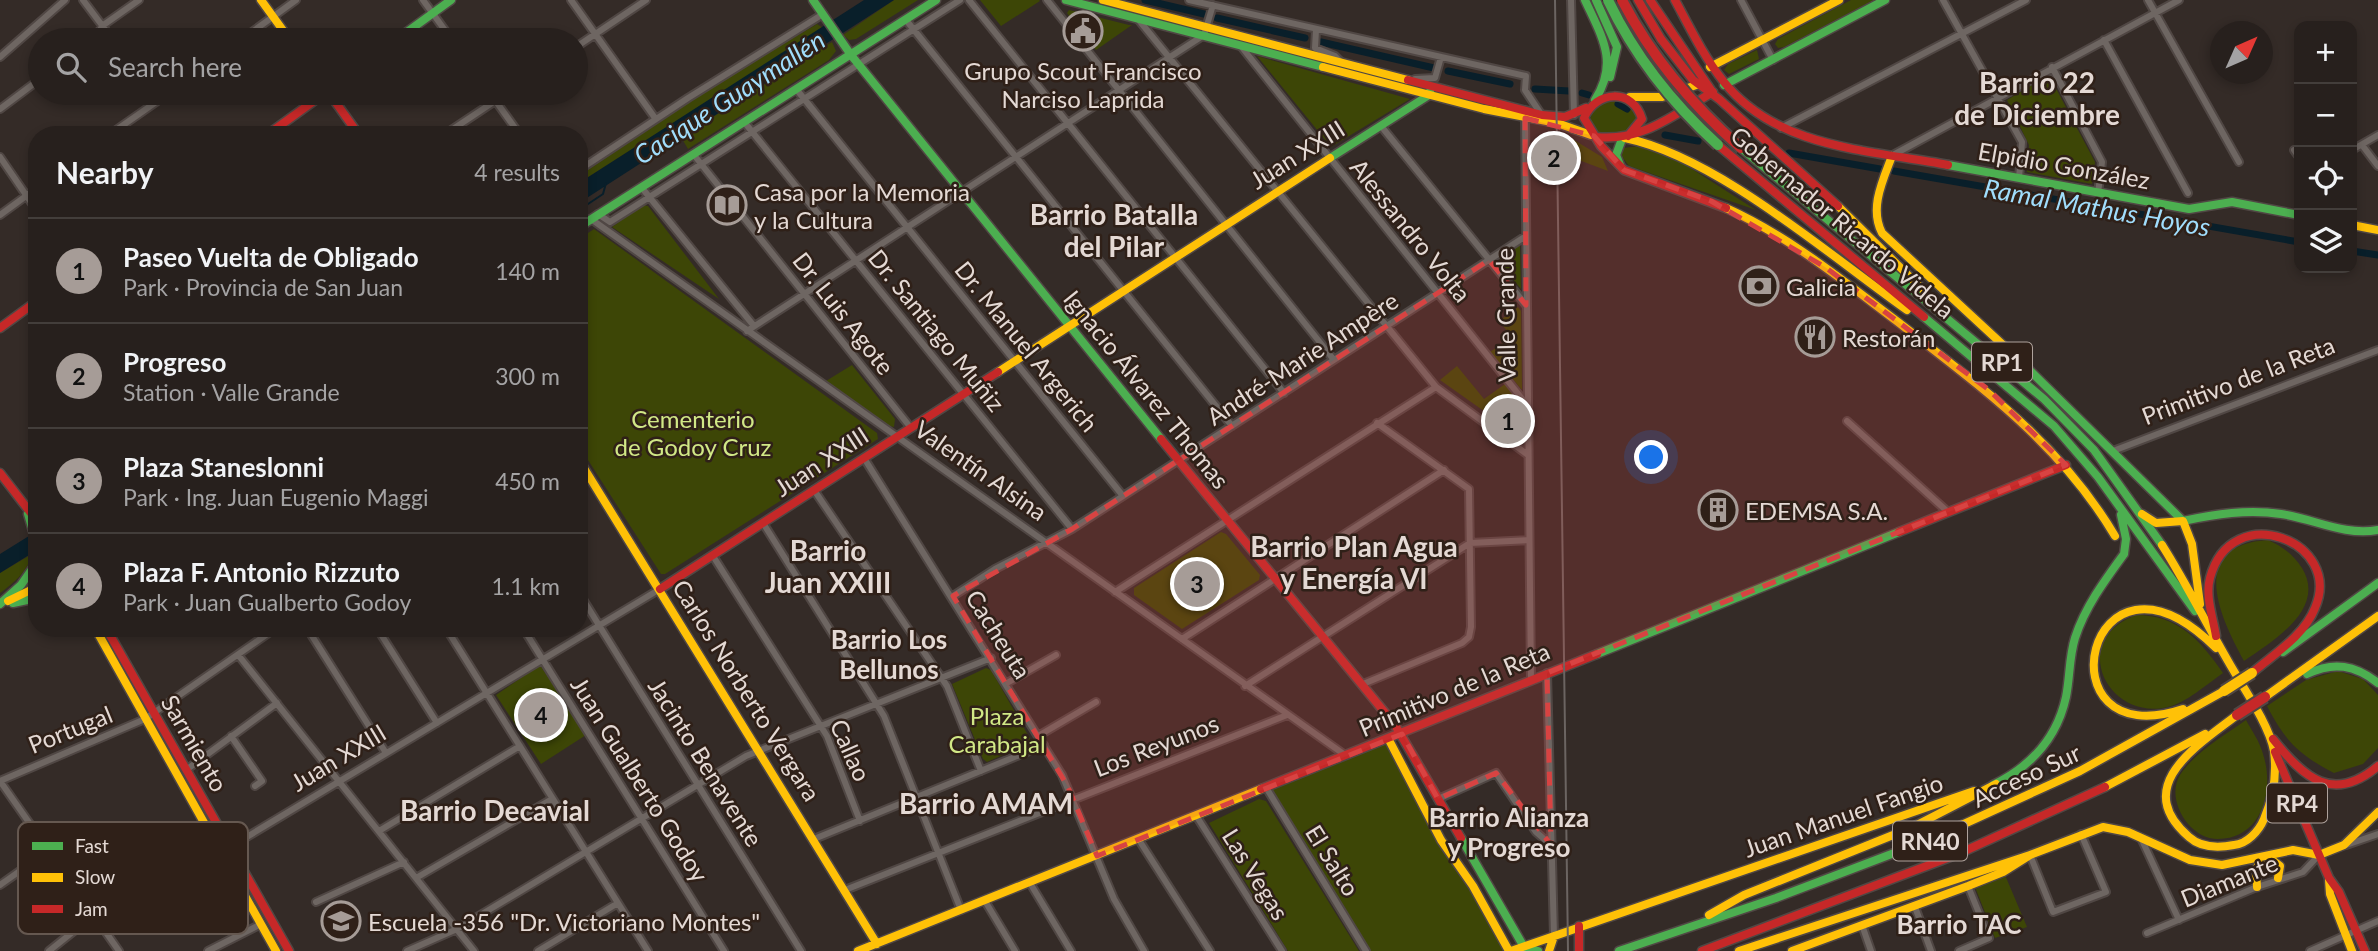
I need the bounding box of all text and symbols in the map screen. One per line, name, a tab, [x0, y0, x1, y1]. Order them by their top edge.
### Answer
public building icon: Grupo Scout Francisco Narciso Laprida	[1062, 10, 1104, 52]
north arrow	[2210, 21, 2273, 84]
map controls	[2294, 21, 2357, 273]
button: +	[2294, 21, 2357, 84]
water label: Cacique Guaymallén	[627, 23, 831, 171]
search box	[28, 28, 588, 105]
icon: search	[52, 48, 90, 86]
text: Search here	[108, 51, 242, 83]
place label: Grupo Scout Francisco Narciso Laprida	[964, 56, 1202, 113]
district label: Barrio 22 de Diciembre	[1954, 65, 2120, 131]
button: −	[2294, 84, 2357, 147]
street label: Juan XXIII	[1244, 114, 1350, 194]
street label: Gobernador Ricardo Videla	[1725, 120, 1961, 324]
pin: 2	[1531, 132, 1577, 184]
street label: Elpidio González	[1976, 136, 2152, 194]
button: locate	[2294, 147, 2357, 210]
street label: Alessandro Volta	[1345, 153, 1477, 307]
text: Nearby	[56, 154, 154, 190]
text: 4 results	[474, 158, 560, 186]
water label: Ramal Mathus Hoyos	[1981, 171, 2213, 243]
place label: Casa por la Memoria y la Cultura	[754, 177, 970, 234]
library icon: Casa por la Memoria y la Cultura	[706, 184, 748, 226]
district label: Barrio Batalla del Pilar	[1030, 197, 1198, 263]
button: layers	[2294, 210, 2357, 273]
text: Paseo Vuelta de Obligado	[123, 241, 419, 273]
street label: Dr. Santiago Muñiz	[863, 243, 1011, 417]
street label: Dr. Luis Agote	[787, 246, 901, 380]
street label: Valle Grande	[1489, 248, 1521, 382]
street label: Dr. Manuel Argerich	[949, 255, 1105, 437]
text: 1	[72, 257, 86, 285]
text: 140 m	[495, 257, 560, 285]
bank icon: Galicia	[1738, 265, 1780, 307]
place label: Galicia	[1786, 272, 1856, 301]
text: Park · Provincia de San Juan	[123, 273, 403, 301]
street label: Ignacio Álvarez Thomas	[1058, 284, 1236, 494]
street label: André-Marie Ampère	[1201, 285, 1403, 431]
restaurant icon: Restorán	[1794, 316, 1836, 358]
place label: Restorán	[1842, 323, 1935, 352]
street label: Primitivo de la Reta	[2138, 330, 2338, 430]
road number: RP1	[1972, 342, 2032, 382]
text: Progreso	[123, 346, 226, 378]
text: 2	[72, 362, 86, 390]
text: 300 m	[495, 362, 560, 390]
text: Station · Valle Grande	[123, 378, 340, 406]
pin: 1	[1485, 395, 1531, 447]
park label: Cementerio de Godoy Cruz	[615, 404, 772, 461]
street label: Valentín Alsina	[909, 414, 1053, 526]
street label: Juan XXIII	[769, 420, 873, 502]
your location	[1634, 440, 1668, 474]
text: Plaza Staneslonni	[123, 451, 324, 483]
text: 3	[72, 467, 86, 495]
text: 450 m	[495, 467, 560, 495]
text: Park · Ing. Juan Eugenio Maggi	[123, 483, 428, 511]
building icon: EDEMSA S.A.	[1697, 489, 1739, 531]
place label: EDEMSA S.A.	[1745, 496, 1888, 525]
district label: Barrio Plan Agua y Energía VI	[1250, 529, 1458, 595]
district label: Barrio Juan XXIII	[765, 533, 891, 599]
text: Plaza F. Antonio Rizzuto	[123, 556, 400, 588]
pin: 3	[1174, 558, 1220, 610]
text: 4	[72, 572, 86, 600]
text: 1.1 km	[491, 572, 560, 600]
street label: Carlos Norberto Vergara	[667, 574, 827, 806]
street label: Cacheuta	[960, 584, 1038, 684]
text: Park · Juan Gualberto Godoy	[123, 588, 411, 616]
district label: Barrio Los Bellunos	[831, 623, 947, 685]
street label: Primitivo de la Reta	[1354, 636, 1554, 742]
street label: Juan Gualberto Godoy	[565, 671, 715, 887]
street label: Jacinto Benavente	[643, 673, 769, 851]
street label: Sarmiento	[156, 689, 234, 797]
pin: 4	[518, 689, 564, 741]
street label: Portugal	[24, 699, 116, 759]
park label: Plaza Carabajal	[948, 701, 1046, 758]
street label: Los Reyunos	[1089, 708, 1223, 782]
street label: Callao	[825, 714, 877, 786]
street label: Juan XXIII	[285, 717, 391, 797]
street label: Acceso Sur	[1967, 737, 2085, 813]
street label: Juan Manuel Fangio	[1740, 767, 1946, 863]
road number: RP4	[2267, 783, 2327, 822]
district label: Barrio AMAM	[899, 786, 1073, 820]
district label: Barrio Decavial	[400, 793, 590, 827]
district label: Barrio Alianza y Progreso	[1429, 801, 1589, 863]
street label: El Salto	[1300, 819, 1366, 901]
road number: RN40	[1893, 821, 1967, 860]
legend	[18, 822, 248, 934]
street label: Las Vegas	[1217, 823, 1295, 925]
text: Fast	[75, 834, 109, 857]
street label: Diamante	[2176, 847, 2282, 913]
text: Slow	[75, 865, 115, 888]
text: Jam	[75, 897, 108, 920]
school or university icon: Escuela -356 "Dr. Victoriano Montes"	[320, 900, 362, 942]
place label: Escuela -356 "Dr. Victoriano Montes"	[368, 907, 760, 936]
district label: Barrio TAC	[1896, 908, 2022, 940]

